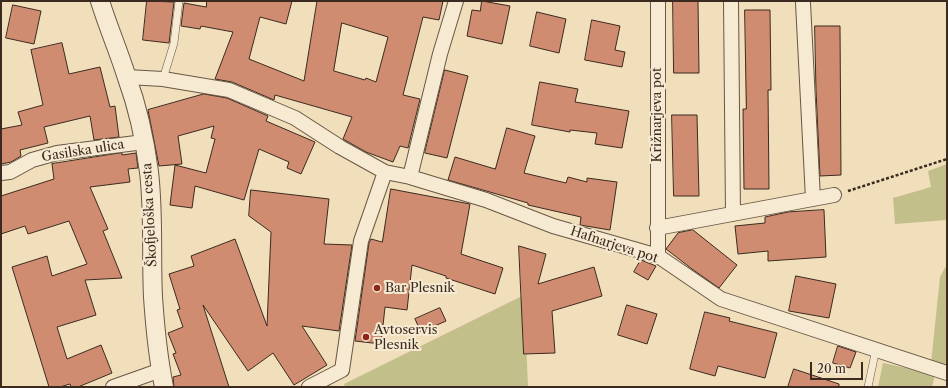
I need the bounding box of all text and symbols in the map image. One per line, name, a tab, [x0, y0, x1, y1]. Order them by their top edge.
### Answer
street label: Križnarjeva pot	[649, 67, 665, 163]
street label: Gasilska ulica	[41, 137, 125, 165]
street label: Škofjeloška cesta	[139, 163, 161, 267]
street label: Hafnarjeva pot	[568, 223, 660, 267]
place label: Bar Plesnik	[385, 280, 455, 296]
marker: Bar Plesnik	[372, 283, 382, 293]
place label: Avtoservis Plesnik	[374, 322, 437, 353]
marker: Avtoservis Plesnik	[361, 332, 371, 342]
scale bar	[812, 354, 865, 380]
text: 20 m	[817, 361, 846, 376]

